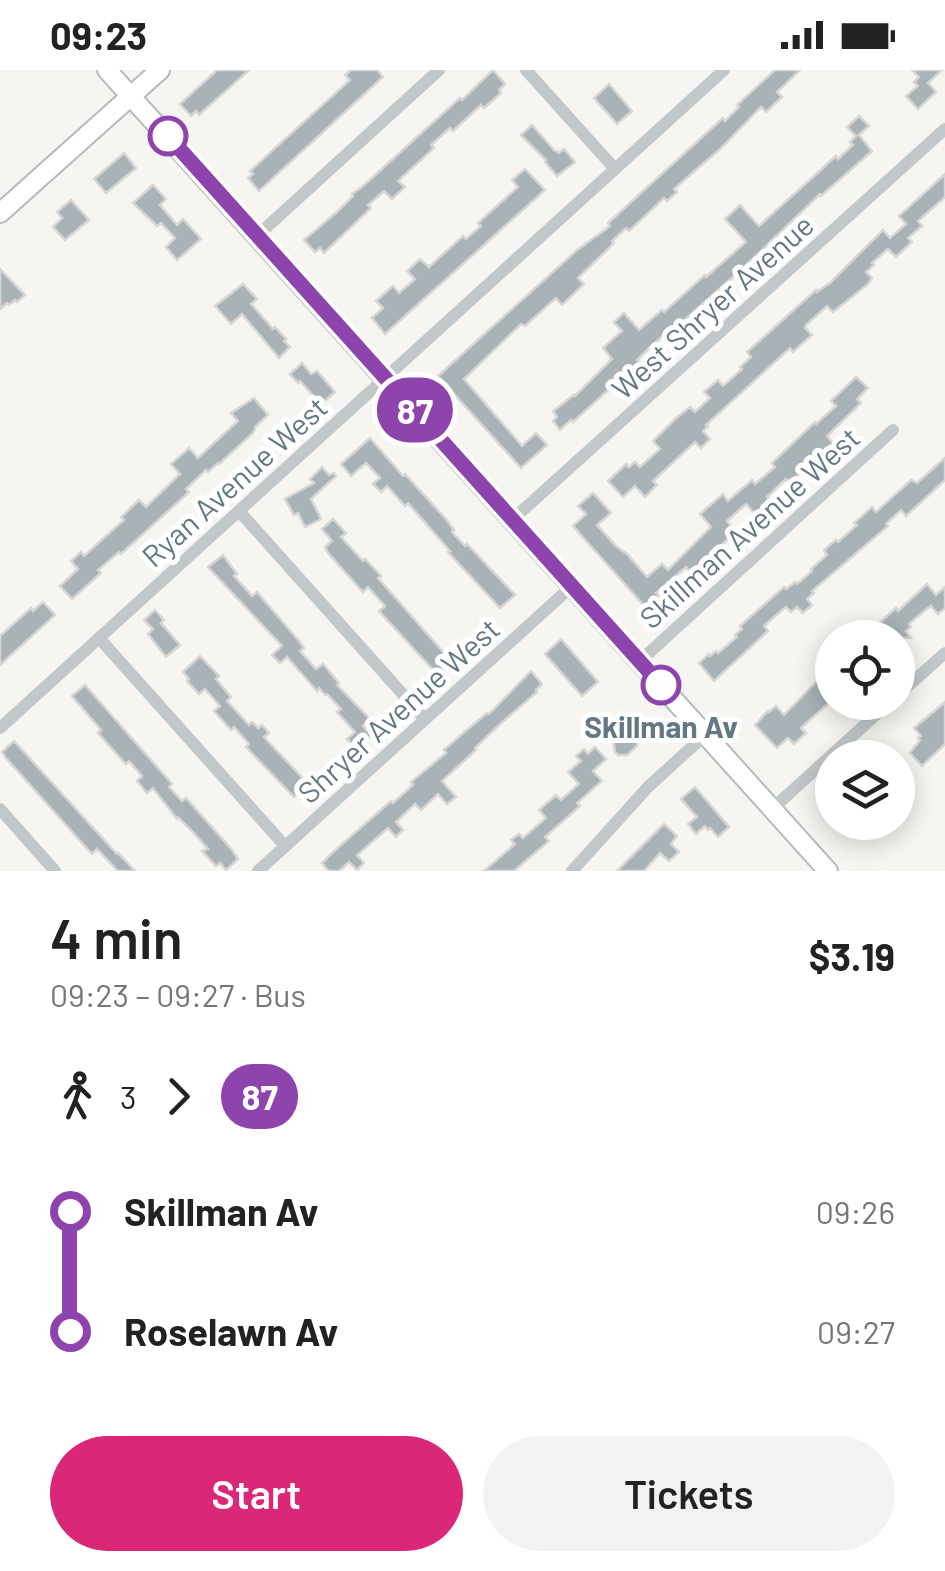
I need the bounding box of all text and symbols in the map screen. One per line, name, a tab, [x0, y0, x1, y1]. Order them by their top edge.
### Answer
text: 09:23	[50, 12, 147, 58]
unlabelled marker	[149, 117, 187, 155]
street label: West Shryer Avenue	[604, 206, 820, 406]
line badge: 87	[370, 378, 460, 442]
street label: Ryan Avenue West	[134, 388, 334, 574]
text: 87	[397, 389, 433, 431]
street label: Skillman Avenue West	[632, 419, 866, 635]
street label: Shryer Avenue West	[290, 610, 506, 810]
map controls	[815, 620, 915, 840]
button: locate	[815, 620, 915, 720]
marker: Skillman Av	[642, 666, 680, 704]
place label: Skillman Av	[584, 708, 738, 744]
button: layers	[815, 740, 915, 840]
text: 4 min	[50, 904, 183, 970]
text: $3.19	[809, 933, 895, 979]
text: 09:23 – 09:27 · Bus	[50, 975, 306, 1013]
icon: walk	[50, 1069, 105, 1124]
icon: forward	[151, 1069, 206, 1124]
text: 87	[241, 1075, 278, 1117]
text: 3	[120, 1077, 136, 1115]
text: Skillman Av	[124, 1188, 319, 1234]
text: 09:26	[816, 1192, 895, 1230]
text: Roselawn Av	[124, 1308, 338, 1354]
text: 09:27	[817, 1312, 895, 1350]
button: Start	[50, 1436, 463, 1551]
button: Tickets	[483, 1436, 895, 1551]

